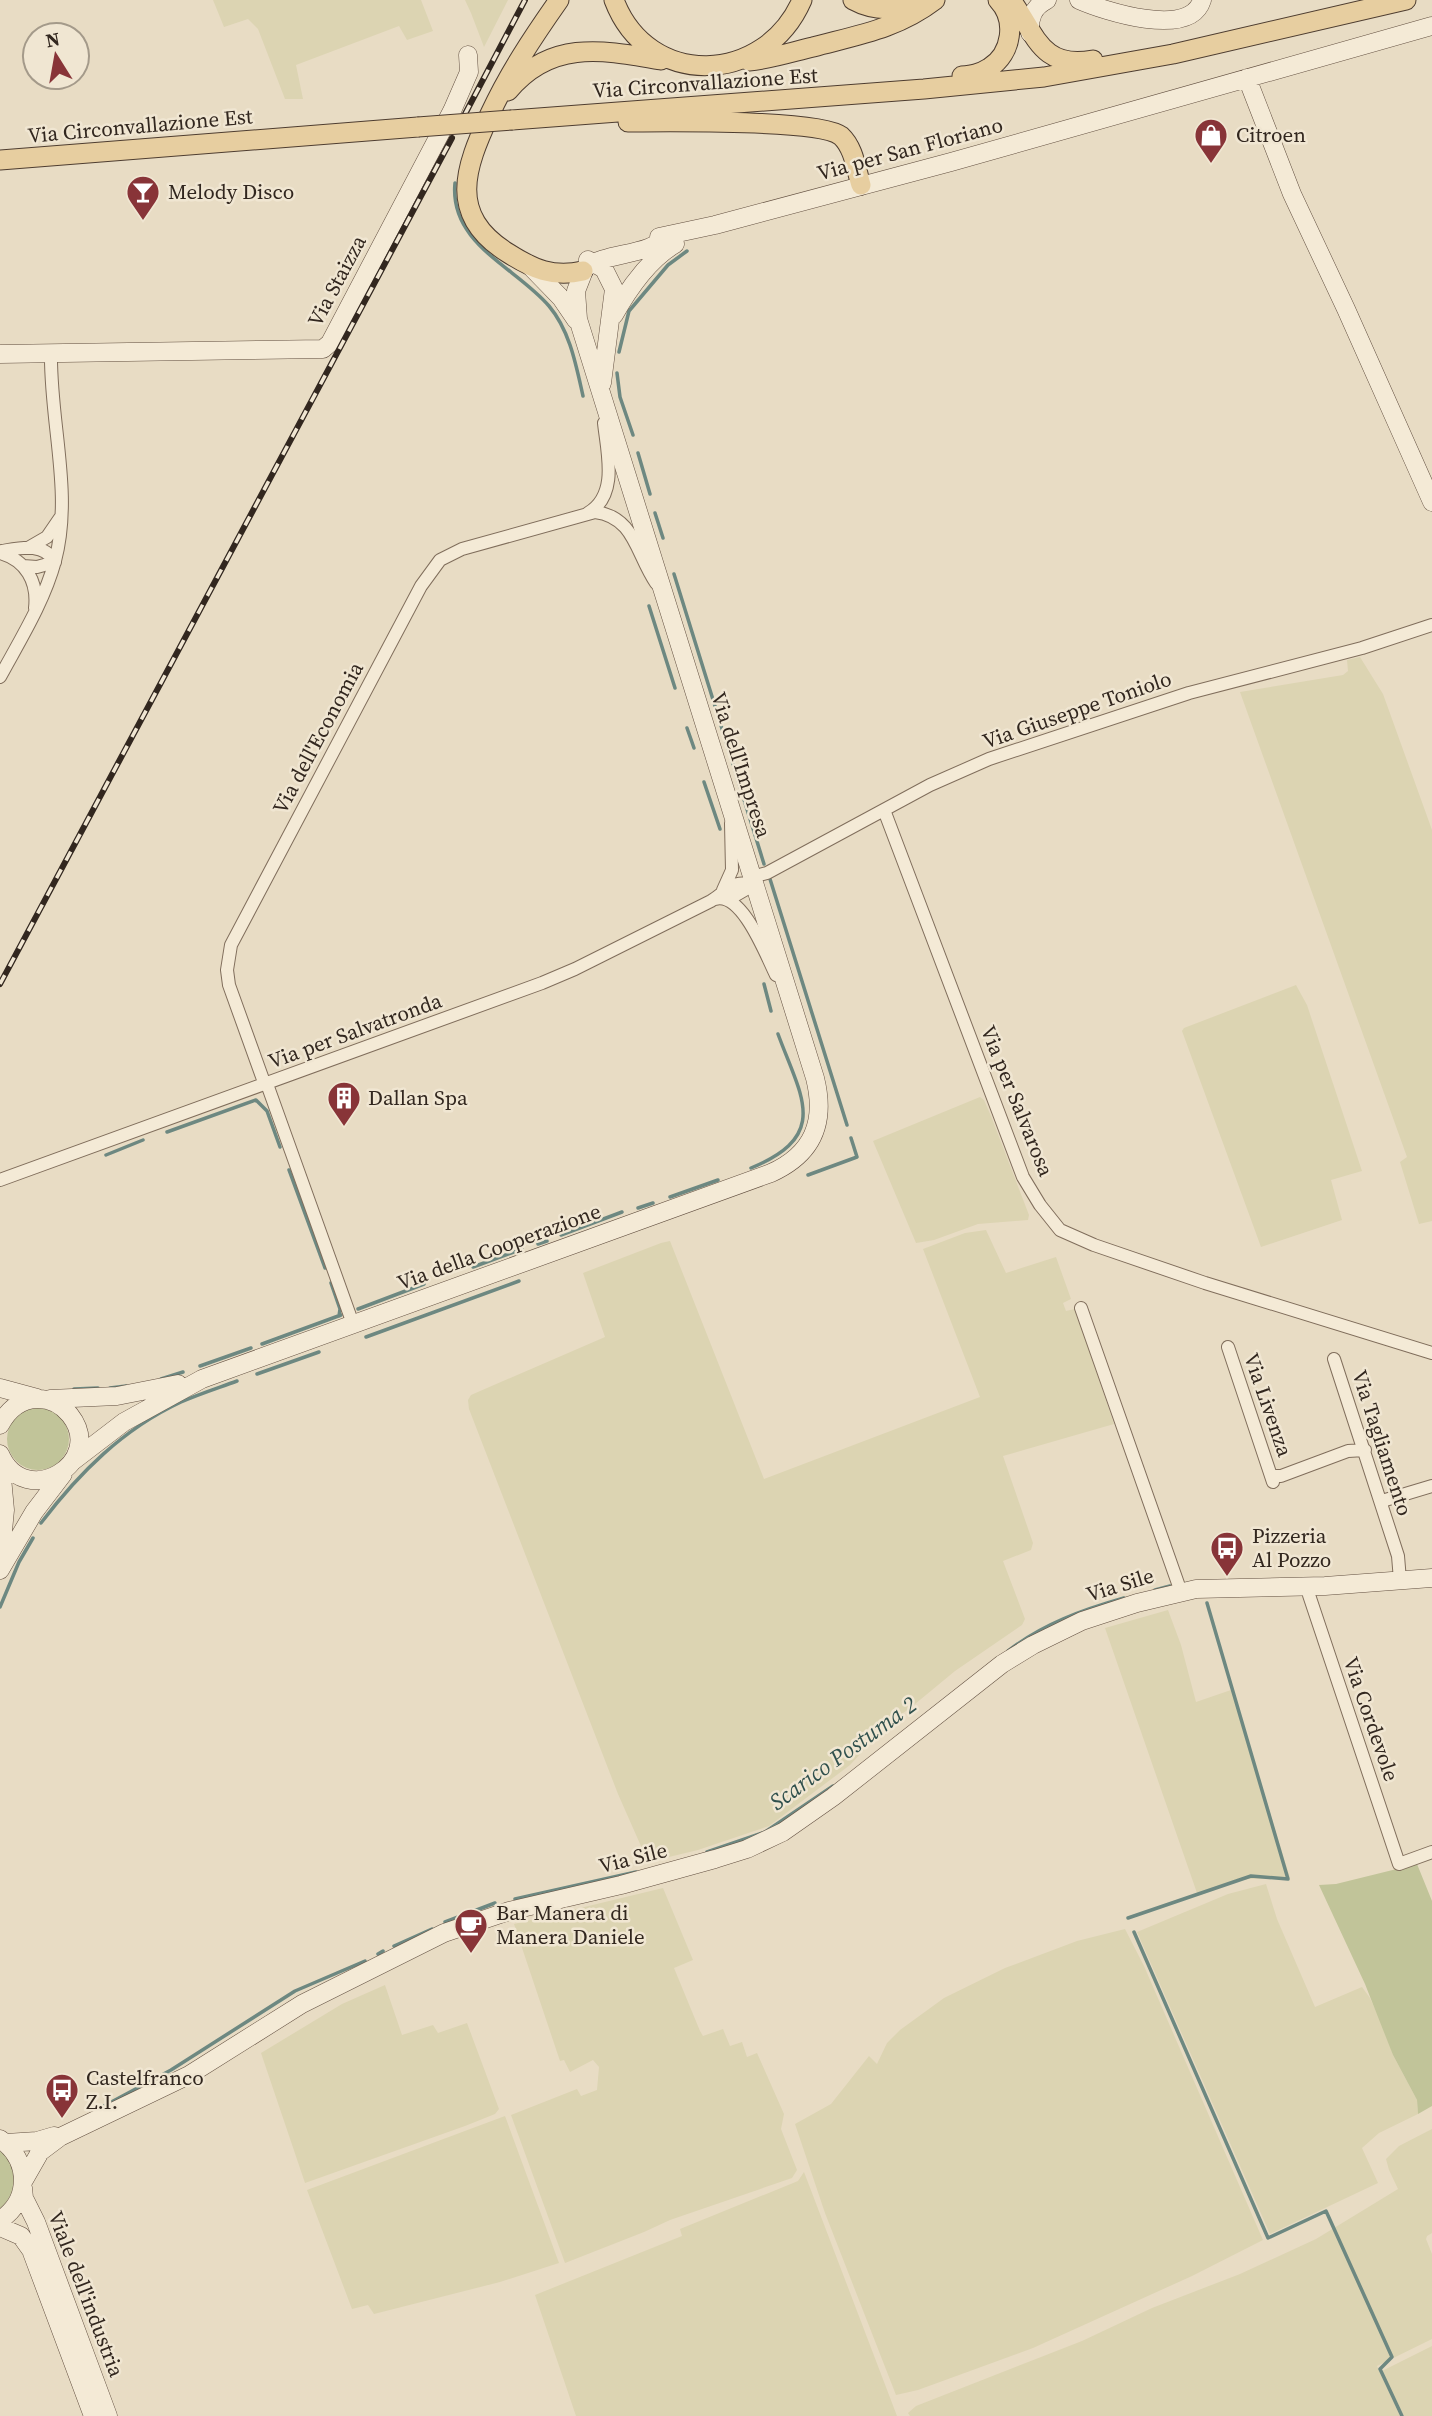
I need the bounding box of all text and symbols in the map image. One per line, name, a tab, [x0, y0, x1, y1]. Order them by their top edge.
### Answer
north arrow	[21, 21, 91, 91]
text: N	[43, 25, 62, 53]
street label: Via Circonvallazione Est	[591, 60, 819, 105]
street label: Via Circonvallazione Est	[26, 101, 254, 150]
street label: Via per San Floriano	[814, 110, 1006, 187]
shop icon: Citroen	[1192, 116, 1230, 165]
place label: Citroen	[1236, 120, 1306, 149]
bar icon: Melody Disco	[124, 173, 162, 222]
place label: Melody Disco	[168, 177, 294, 206]
street label: Via Staizza	[300, 230, 373, 332]
street label: Via dell'Economia	[265, 656, 370, 819]
street label: Via Giuseppe Toniolo	[978, 664, 1175, 755]
street label: Via dell'Impresa	[704, 688, 779, 842]
street label: Via per Salvatronda	[264, 986, 446, 1075]
street label: Via per Salvarosa	[974, 1021, 1061, 1181]
building icon: Dallan Spa	[325, 1079, 363, 1128]
place label: Dallan Spa	[368, 1083, 468, 1112]
street label: Via della Cooperazione	[393, 1196, 605, 1297]
street label: Via Livenza	[1237, 1349, 1300, 1461]
street label: Via Tagliamento	[1345, 1366, 1420, 1519]
place label: Pizzeria Al Pozzo	[1252, 1521, 1331, 1574]
bus stop icon: Pizzeria Al Pozzo	[1208, 1529, 1246, 1578]
street label: Via Sile	[1082, 1561, 1157, 1609]
street label: Via Cordevole	[1337, 1653, 1406, 1785]
water label: Scarico Postuma 2	[763, 1688, 924, 1818]
street label: Via Sile	[596, 1835, 670, 1880]
place label: Bar Manera di Manera Daniele	[496, 1898, 645, 1951]
cafe icon: Bar Manera di Manera Daniele	[452, 1906, 490, 1955]
place label: Castelfranco Z.I.	[86, 2063, 204, 2116]
bus stop icon: Castelfranco Z.I.	[43, 2071, 81, 2120]
street label: Viale dell'industria	[41, 2207, 132, 2381]

